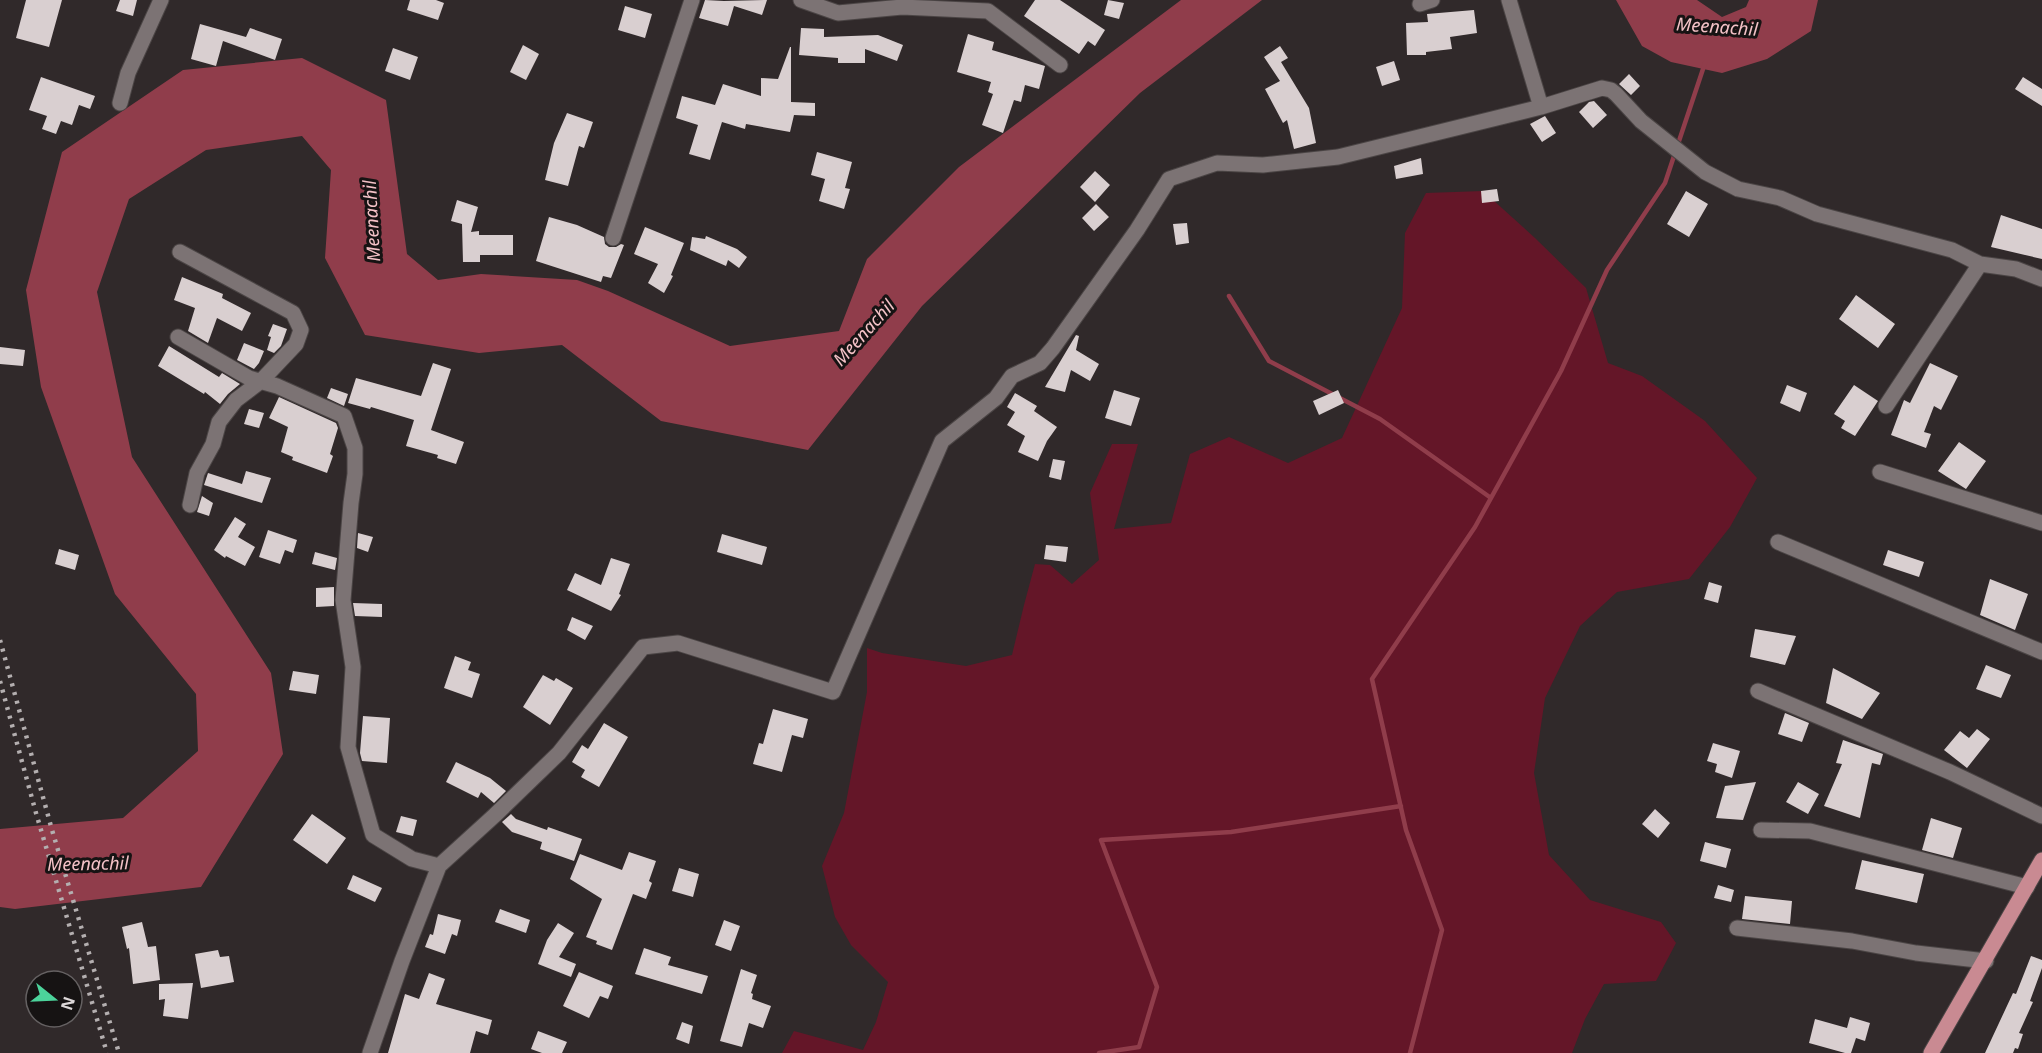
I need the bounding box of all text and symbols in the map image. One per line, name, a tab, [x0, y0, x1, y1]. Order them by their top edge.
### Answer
water label: Meenachil	[1676, 11, 1759, 41]
water label: Meenachil	[357, 179, 385, 262]
water label: Meenachil	[827, 294, 900, 371]
water label: Meenachil	[47, 850, 129, 876]
north arrow	[24, 969, 84, 1029]
text: N	[56, 994, 81, 1013]

